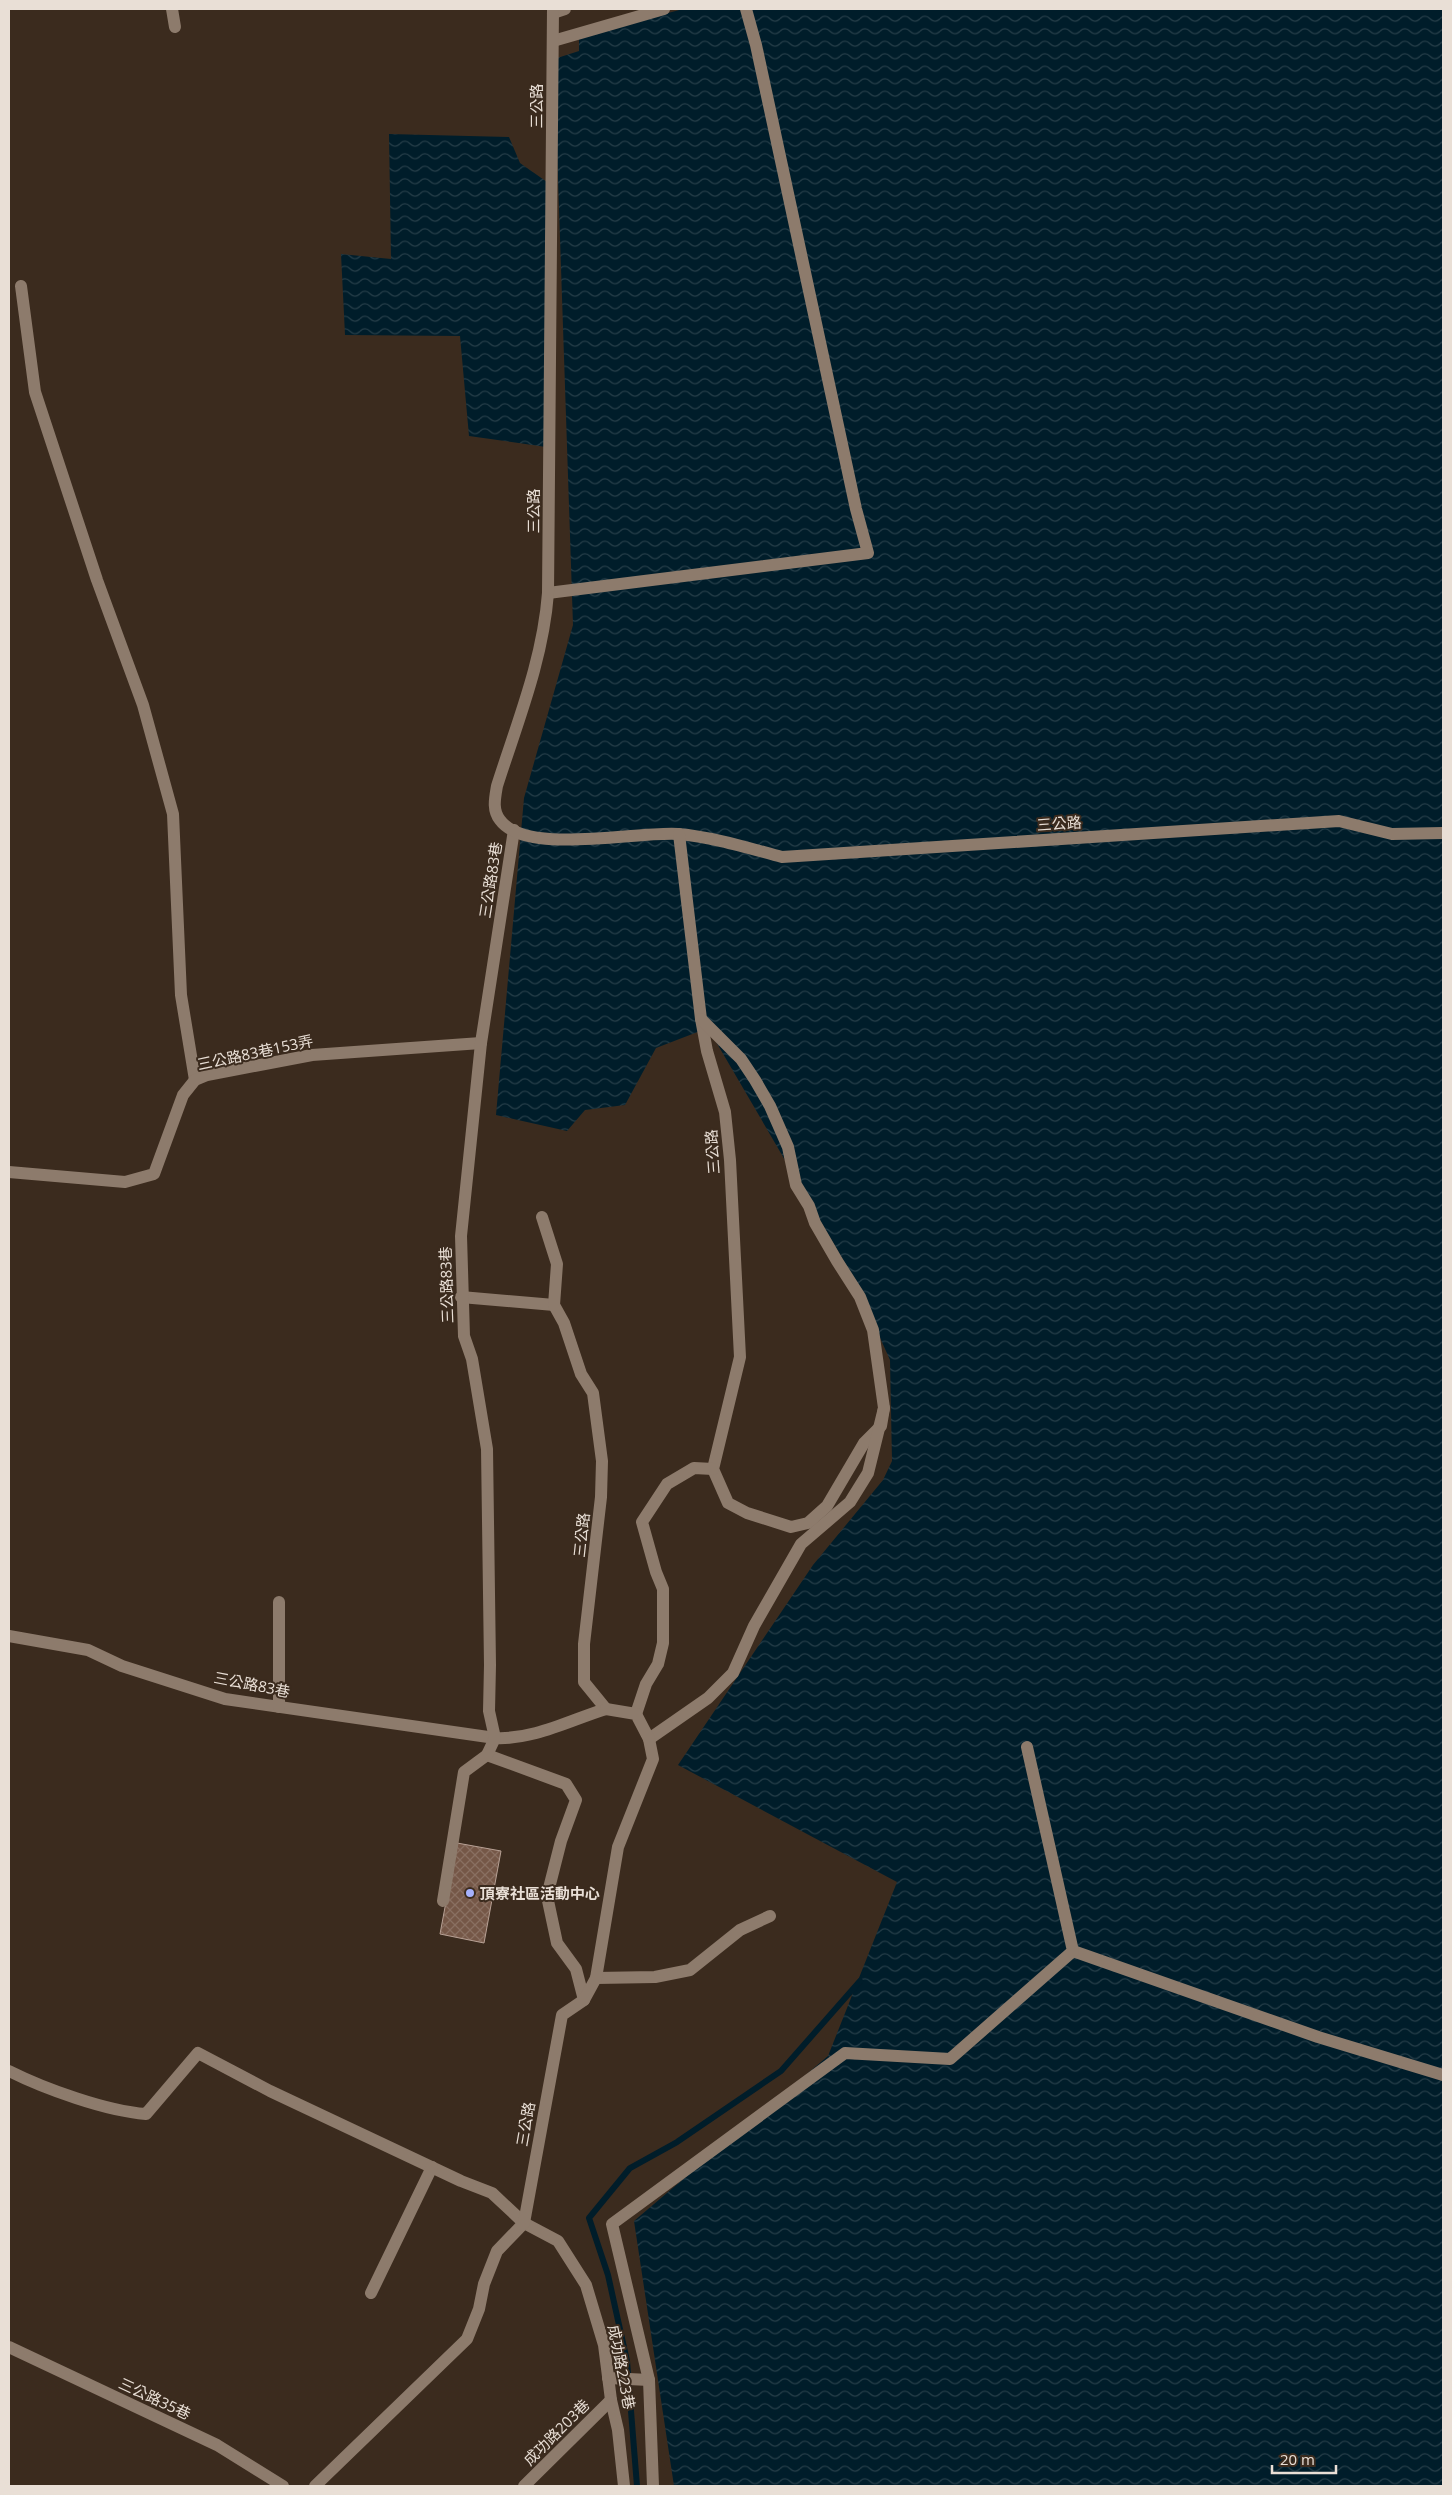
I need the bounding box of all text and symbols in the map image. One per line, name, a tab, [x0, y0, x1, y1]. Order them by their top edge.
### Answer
street label: 三公路	[526, 83, 546, 129]
street label: 三公路	[523, 488, 543, 534]
street label: 三公路	[1036, 811, 1082, 835]
street label: 三公路83巷	[474, 840, 506, 920]
street label: 三公路83巷153弄	[195, 1030, 315, 1074]
street label: 三公路	[700, 1129, 724, 1175]
street label: 三公路83巷	[435, 1246, 457, 1324]
street label: 三公路	[569, 1512, 593, 1558]
street label: 三公路83巷	[212, 1667, 292, 1701]
place label: 頂寮社區活動中心	[480, 1883, 600, 1903]
marker: 頂寮社區活動中心	[464, 1887, 476, 1899]
street label: 三公路	[511, 2100, 539, 2148]
street label: 成功路223巷	[604, 2323, 640, 2411]
street label: 三公路35巷	[116, 2373, 194, 2423]
street label: 成功路203巷	[519, 2395, 593, 2469]
scale bar	[1272, 2442, 1336, 2474]
text: 20 m	[1280, 2449, 1315, 2469]

